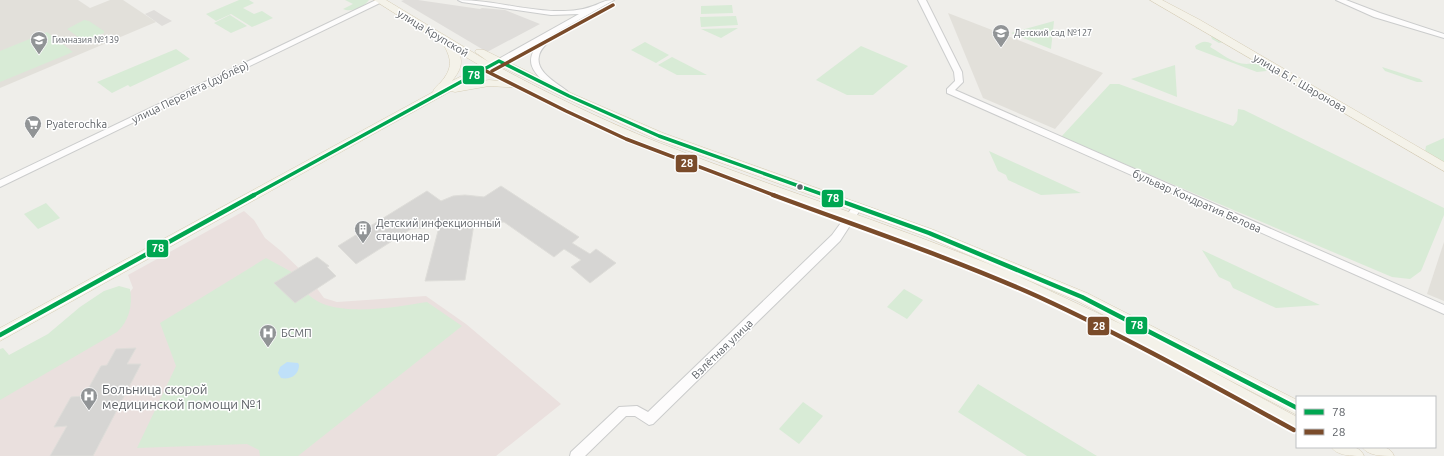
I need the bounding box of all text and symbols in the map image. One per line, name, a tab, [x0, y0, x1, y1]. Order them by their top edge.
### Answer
street label: улица Крупской	[395, 7, 471, 59]
school or university icon: Детский сад №127	[991, 23, 1011, 48]
place label: Детский сад №127	[1014, 28, 1092, 38]
school or university icon: Гимназия №139	[29, 30, 49, 55]
place label: Гимназия №139	[52, 35, 119, 45]
street label: улица Б.Г. Шаронова	[1251, 51, 1349, 115]
street label: улица Перелёта (дублёр)	[130, 58, 251, 126]
line badge: 78	[462, 65, 485, 85]
text: 78	[468, 69, 480, 81]
supermarket icon: Pyaterochka	[23, 114, 43, 139]
place label: Pyaterochka	[46, 118, 107, 130]
line badge: 28	[675, 154, 698, 173]
text: 28	[681, 157, 693, 169]
street label: бульвар Кондратия Белова	[1131, 167, 1263, 235]
unlabelled marker	[795, 182, 805, 192]
line badge: 78	[821, 189, 844, 208]
text: 78	[827, 192, 839, 204]
place label: Детский инфекционный стационар	[376, 217, 501, 242]
building icon: Детский инфекционный стационар	[353, 219, 373, 244]
line badge: 78	[146, 239, 169, 258]
text: 78	[152, 242, 164, 254]
line badge: 28	[1087, 316, 1110, 336]
line badge: 78	[1125, 316, 1148, 335]
street label: Взлётная улица	[689, 317, 755, 381]
text: 78	[1131, 319, 1143, 331]
text: 28	[1093, 320, 1105, 332]
hospital icon: БСМП	[258, 323, 278, 348]
place label: БСМП	[281, 327, 312, 339]
place label: Больница скорой медицинской помощи №1	[102, 382, 263, 411]
hospital icon: Больница скорой медицинской помощи №1	[79, 386, 99, 411]
legend	[1296, 396, 1436, 448]
text: 78	[1332, 405, 1346, 418]
text: 28	[1332, 425, 1346, 438]

